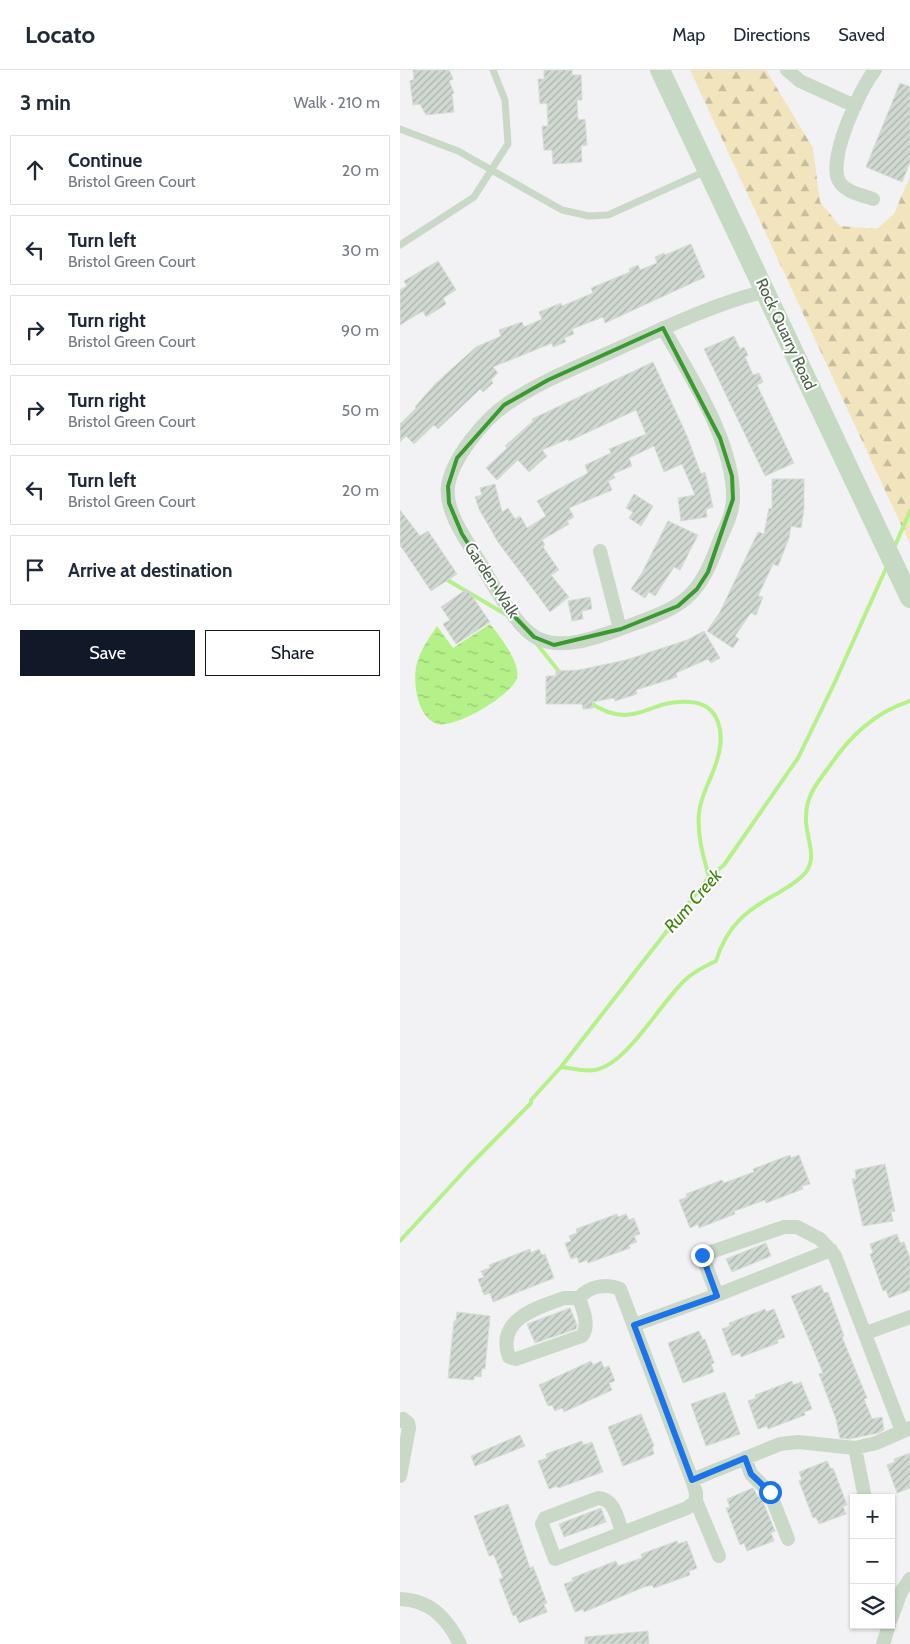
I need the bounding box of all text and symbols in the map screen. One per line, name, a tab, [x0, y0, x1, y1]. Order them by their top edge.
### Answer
text: Locato	[25, 20, 95, 49]
text: Map	[672, 24, 705, 46]
text: Directions	[733, 24, 810, 46]
text: Saved	[838, 24, 885, 46]
text: 3 min	[20, 90, 71, 115]
text: Walk · 210 m	[293, 93, 380, 112]
text: Continue	[68, 149, 142, 172]
icon: ahead	[21, 156, 49, 184]
text: 20 m	[342, 161, 379, 180]
text: Bristol Green Court	[68, 172, 196, 191]
text: Turn left	[68, 229, 136, 252]
icon: left	[21, 236, 49, 264]
text: 30 m	[342, 241, 379, 260]
text: Bristol Green Court	[68, 252, 196, 271]
street label: Rock Quarry Road	[752, 275, 820, 393]
text: Turn right	[68, 309, 146, 332]
icon: right	[21, 316, 49, 344]
text: 90 m	[341, 321, 379, 340]
text: Bristol Green Court	[68, 332, 196, 351]
text: Turn right	[68, 389, 146, 412]
icon: right	[21, 396, 49, 424]
text: 50 m	[342, 401, 379, 420]
text: Bristol Green Court	[68, 412, 196, 431]
text: Turn left	[68, 469, 136, 492]
icon: left	[21, 476, 49, 504]
text: 20 m	[342, 481, 379, 500]
text: Bristol Green Court	[68, 492, 196, 511]
street label: Garden Walk	[461, 539, 524, 622]
icon: arrive	[21, 556, 49, 584]
text: Arrive at destination	[68, 559, 232, 582]
button: Save	[20, 630, 195, 676]
button: Share	[205, 630, 380, 676]
water label: Rum Creek	[660, 864, 727, 937]
route end	[691, 1244, 714, 1267]
route start	[759, 1481, 782, 1504]
map controls	[850, 1494, 895, 1629]
button: +	[850, 1494, 895, 1539]
button: −	[850, 1539, 895, 1584]
button: layers	[850, 1584, 895, 1629]

